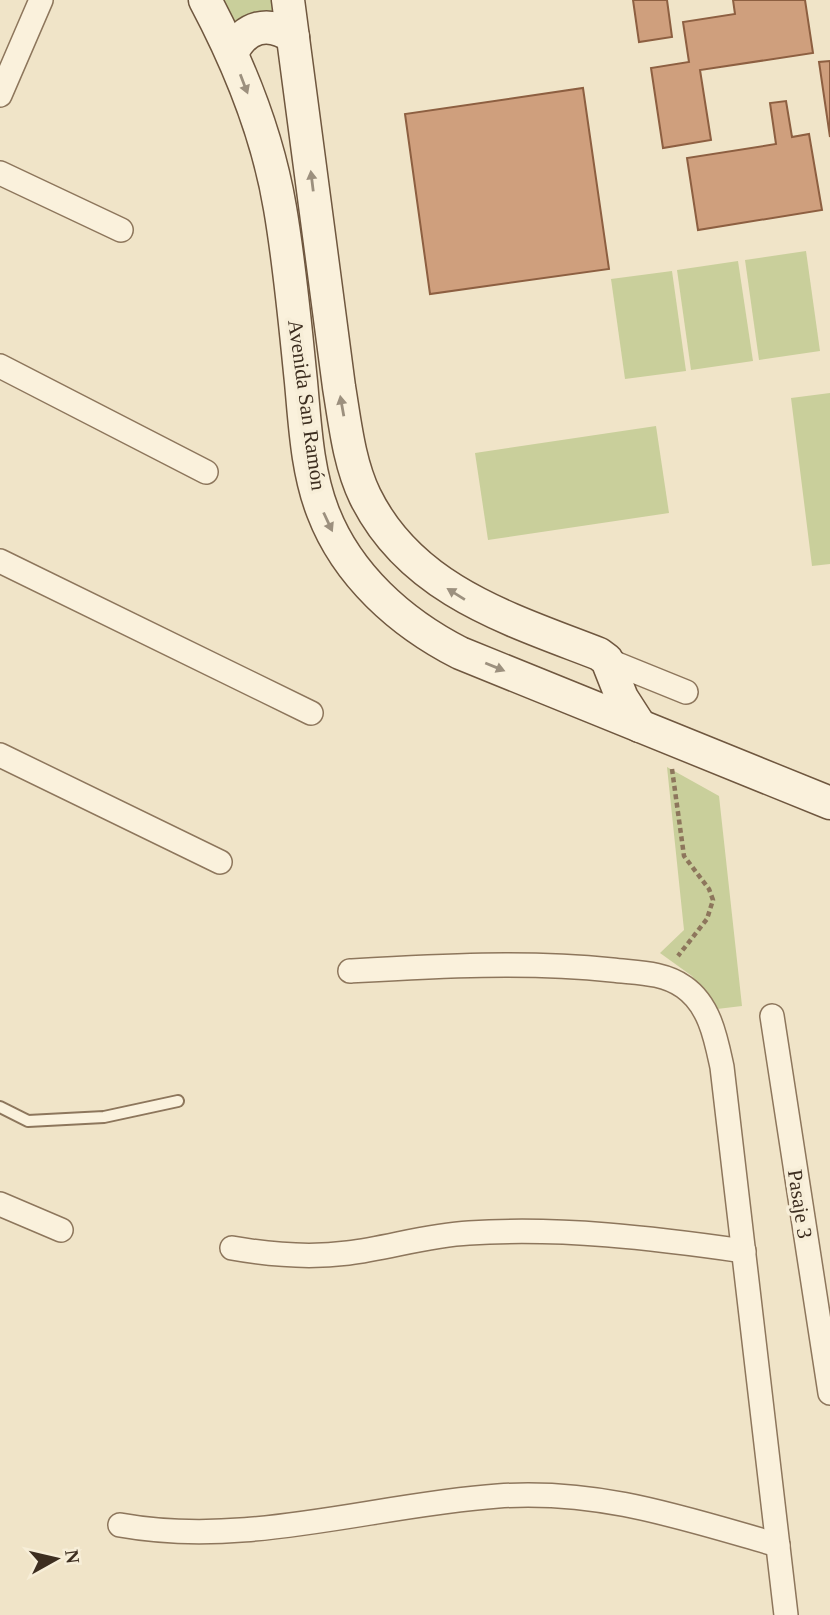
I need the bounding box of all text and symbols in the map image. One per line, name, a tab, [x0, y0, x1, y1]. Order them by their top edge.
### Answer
one-way arrow	[239, 74, 250, 95]
one-way arrow	[306, 170, 317, 192]
street label: Avenida San Ramón	[283, 318, 331, 492]
one-way arrow	[336, 395, 347, 417]
one-way arrow	[322, 512, 334, 532]
one-way arrow	[446, 587, 465, 600]
one-way arrow	[485, 662, 506, 673]
street label: Pasaje 3	[783, 1168, 817, 1240]
north arrow	[21, 1524, 91, 1594]
text: N	[61, 1548, 84, 1565]

